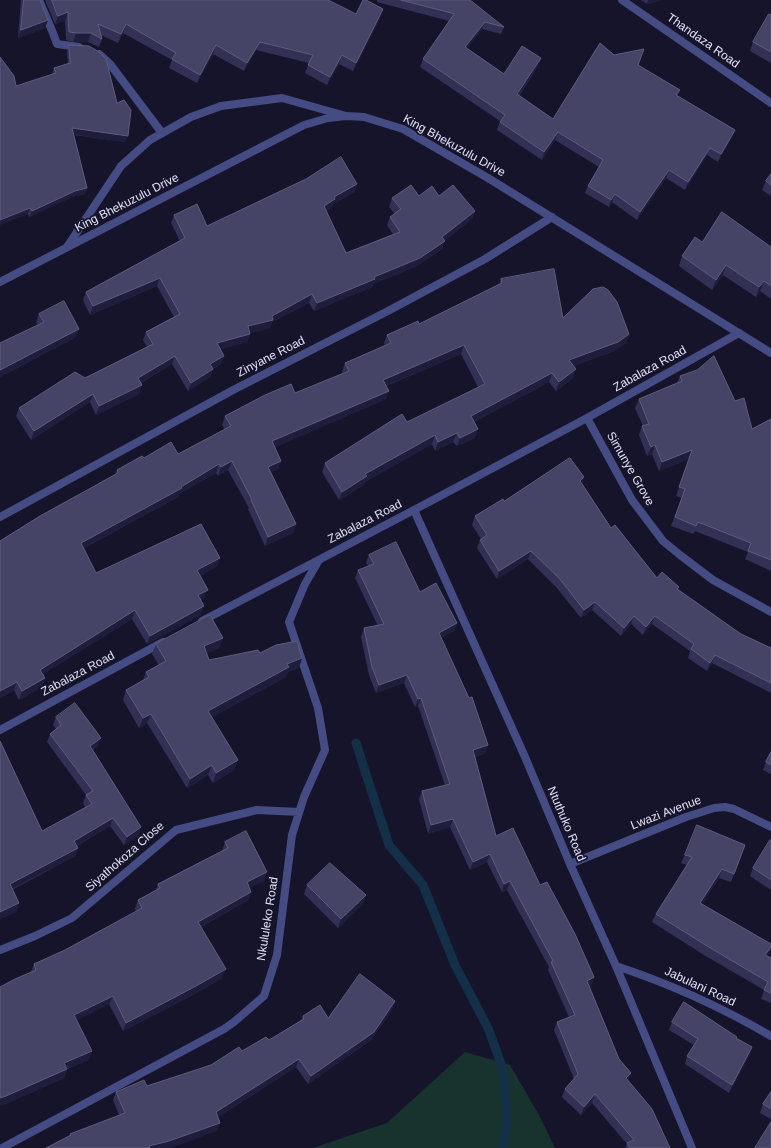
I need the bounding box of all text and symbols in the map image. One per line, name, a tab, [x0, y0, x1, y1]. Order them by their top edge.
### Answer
street label: Thandaza Road	[664, 11, 742, 71]
street label: King Bhekuzulu Drive	[400, 112, 508, 180]
street label: King Bhekuzulu Drive	[73, 171, 181, 235]
street label: Zinyane Road	[234, 334, 308, 380]
street label: Zabalaza Road	[611, 343, 689, 395]
street label: Simunye Grove	[603, 430, 657, 508]
street label: Zabalaza Road	[325, 497, 405, 547]
street label: Zabalaza Road	[39, 649, 117, 699]
street label: Ntuthuko Road	[544, 784, 588, 864]
street label: Lwazi Avenue	[629, 793, 703, 833]
street label: Siyathokoza Close	[83, 819, 167, 895]
street label: Nkululeko Road	[254, 876, 282, 962]
street label: Jabulani Road	[662, 964, 738, 1010]

